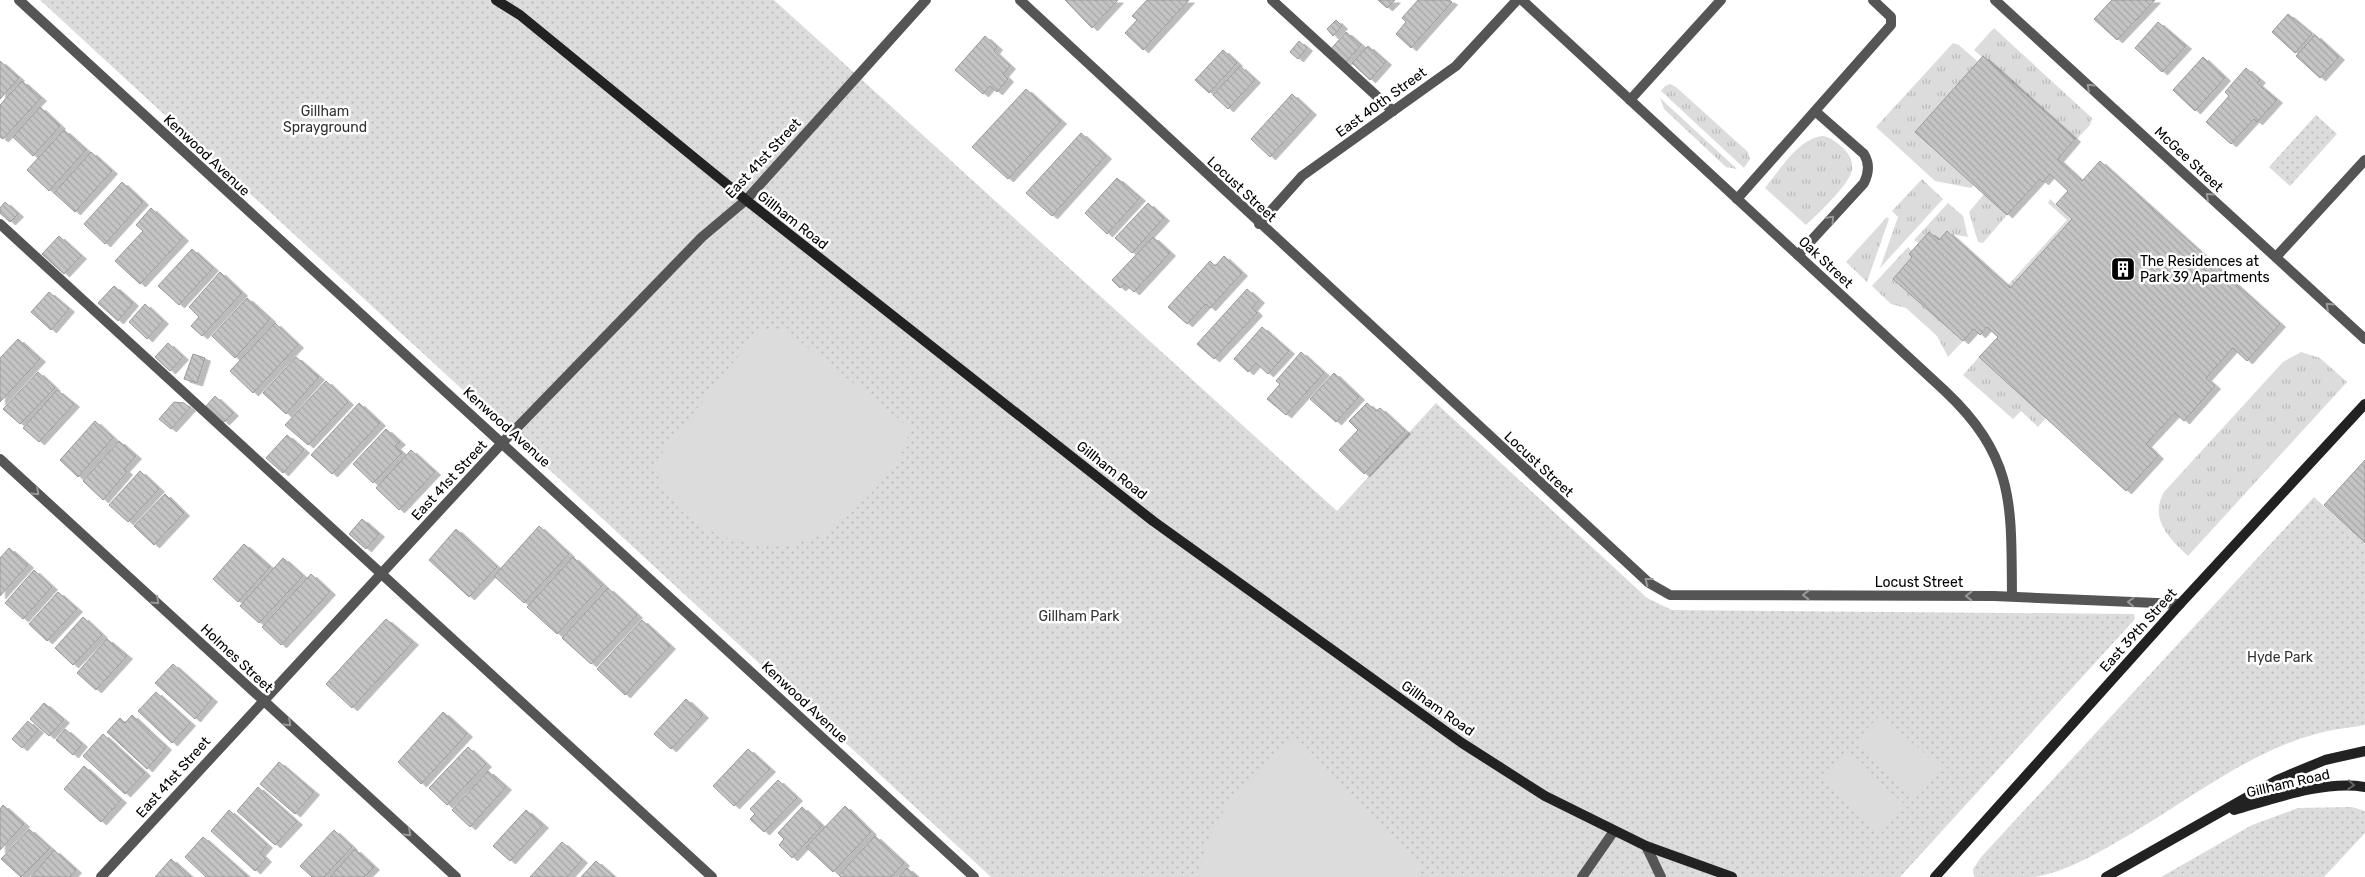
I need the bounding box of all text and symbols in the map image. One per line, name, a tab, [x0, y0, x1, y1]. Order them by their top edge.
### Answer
street label: East 40th Street	[1333, 64, 1430, 141]
one-way arrow	[2086, 84, 2095, 93]
park label: Gillham Sprayground	[283, 103, 367, 136]
street label: Kenwood Avenue	[160, 111, 253, 200]
street label: East 41st Street	[722, 114, 805, 202]
street label: McGee Street	[2151, 123, 2227, 196]
street label: Locust Street	[1204, 153, 1280, 226]
street label: Gillham Road	[754, 188, 831, 253]
one-way arrow	[2206, 193, 2215, 202]
one-way arrow	[1825, 215, 1834, 224]
street label: Oak Street	[1795, 233, 1857, 292]
place label: The Residences at Park 39 Apartments	[2140, 253, 2270, 286]
building icon: The Residences at Park 39 Apartments	[2110, 256, 2136, 282]
one-way arrow	[2326, 303, 2335, 312]
street label: Kenwood Avenue	[459, 384, 554, 471]
street label: Locust Street	[1501, 428, 1577, 501]
street label: East 41st Street	[408, 436, 491, 524]
street label: Gillham Road	[1073, 438, 1150, 503]
one-way arrow	[30, 486, 39, 495]
street label: Locust Street	[1875, 574, 1964, 591]
one-way arrow	[1644, 578, 1654, 587]
street label: East 39th Street	[2096, 585, 2181, 676]
one-way arrow	[1802, 590, 1810, 600]
one-way arrow	[1964, 591, 1972, 601]
one-way arrow	[150, 596, 159, 605]
one-way arrow	[2127, 596, 2135, 607]
park label: Gillham Park	[1039, 608, 1120, 625]
street label: Holmes Street	[197, 621, 277, 697]
park label: Hyde Park	[2247, 649, 2314, 666]
street label: Kenwood Avenue	[758, 658, 851, 747]
street label: Gillham Road	[1398, 677, 1477, 740]
one-way arrow	[283, 717, 292, 726]
street label: East 41st Street	[133, 733, 215, 821]
street label: Gillham Road	[2245, 766, 2331, 801]
one-way arrow	[2347, 780, 2355, 791]
one-way arrow	[402, 827, 411, 836]

